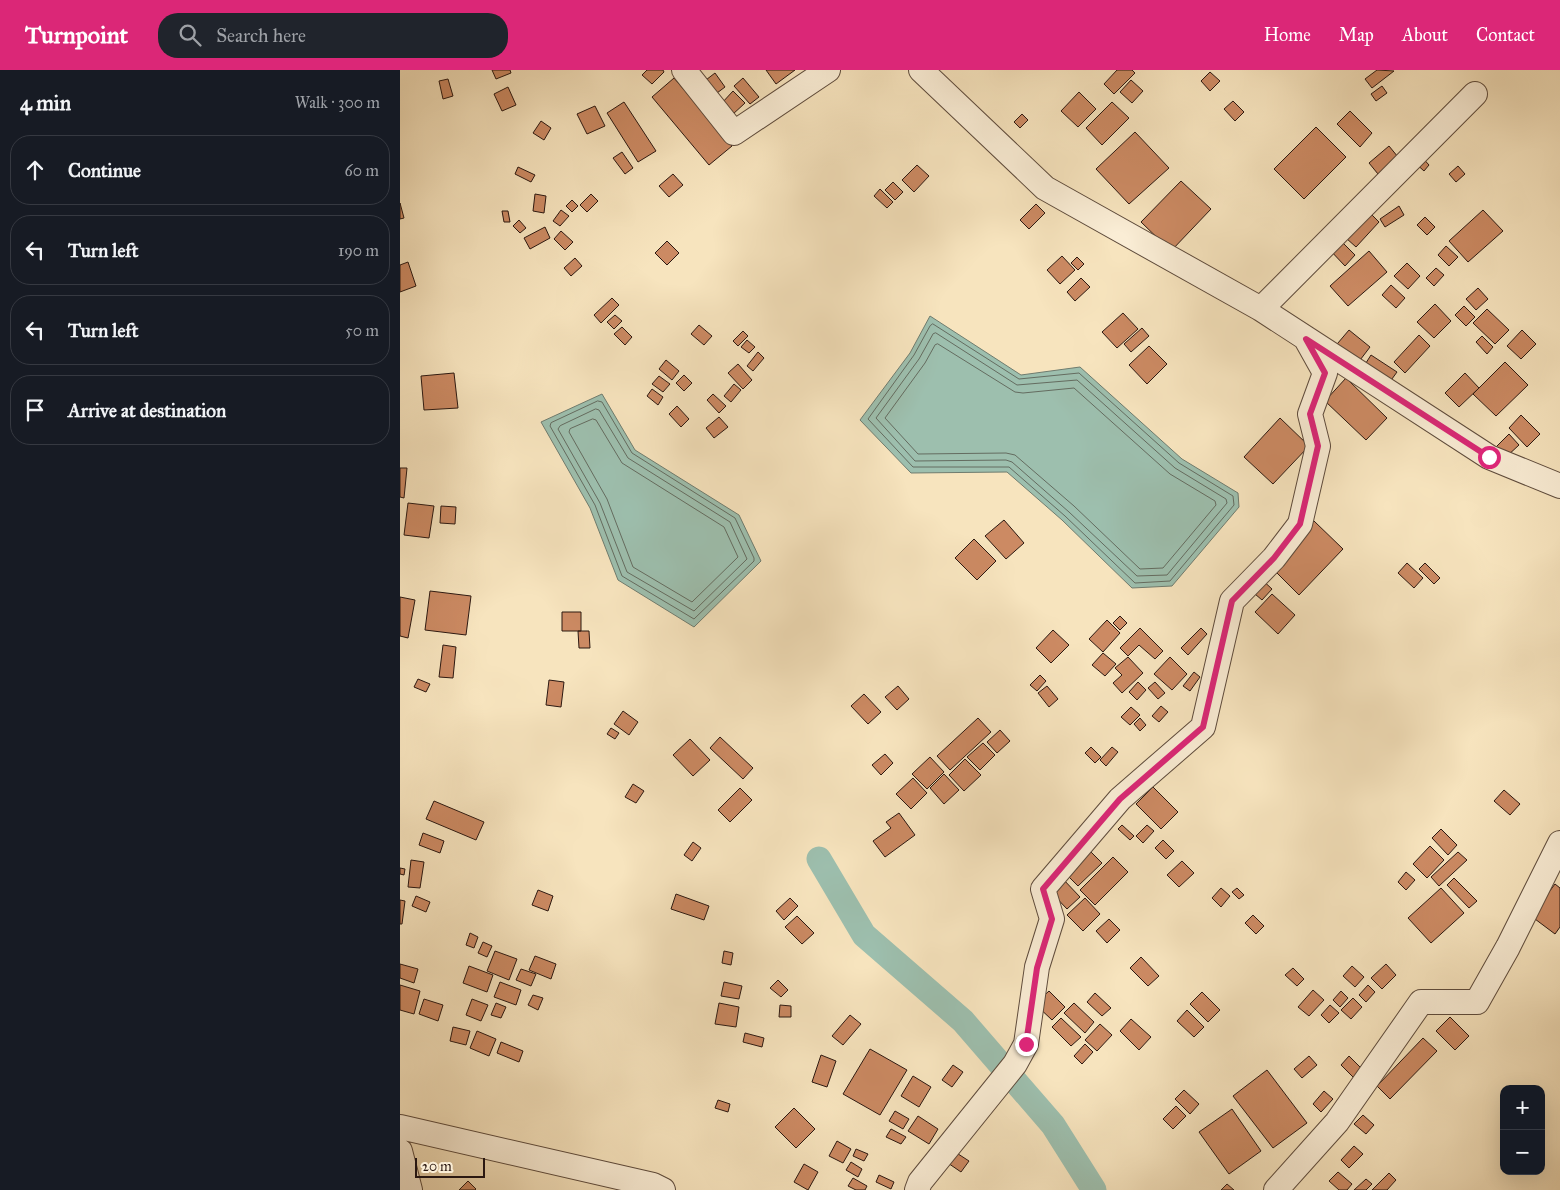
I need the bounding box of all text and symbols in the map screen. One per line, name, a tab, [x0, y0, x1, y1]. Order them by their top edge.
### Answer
search box	[158, 13, 508, 58]
text: Turnpoint	[25, 20, 128, 50]
icon: search	[176, 21, 204, 49]
text: Search here	[216, 24, 306, 47]
text: Home	[1264, 24, 1311, 46]
text: Map	[1339, 24, 1374, 46]
text: About	[1402, 24, 1448, 46]
text: Contact	[1476, 24, 1535, 46]
text: 4 min	[20, 90, 71, 116]
text: Walk · 300 m	[295, 93, 380, 112]
icon: ahead	[21, 156, 49, 184]
text: Continue	[68, 159, 141, 182]
text: 60 m	[345, 161, 379, 180]
icon: left	[21, 236, 49, 264]
text: Turn left	[68, 239, 138, 262]
text: 190 m	[338, 241, 379, 260]
icon: left	[21, 316, 49, 344]
text: Turn left	[68, 319, 138, 342]
text: 50 m	[345, 321, 379, 340]
icon: arrive	[21, 396, 49, 424]
text: Arrive at destination	[68, 399, 226, 422]
route start	[1478, 446, 1501, 469]
route end	[1015, 1033, 1038, 1056]
map controls	[1500, 1085, 1545, 1175]
button: +	[1500, 1085, 1545, 1130]
button: −	[1500, 1130, 1545, 1175]
scale bar	[415, 1155, 485, 1178]
text: 20 m	[422, 1158, 452, 1175]

